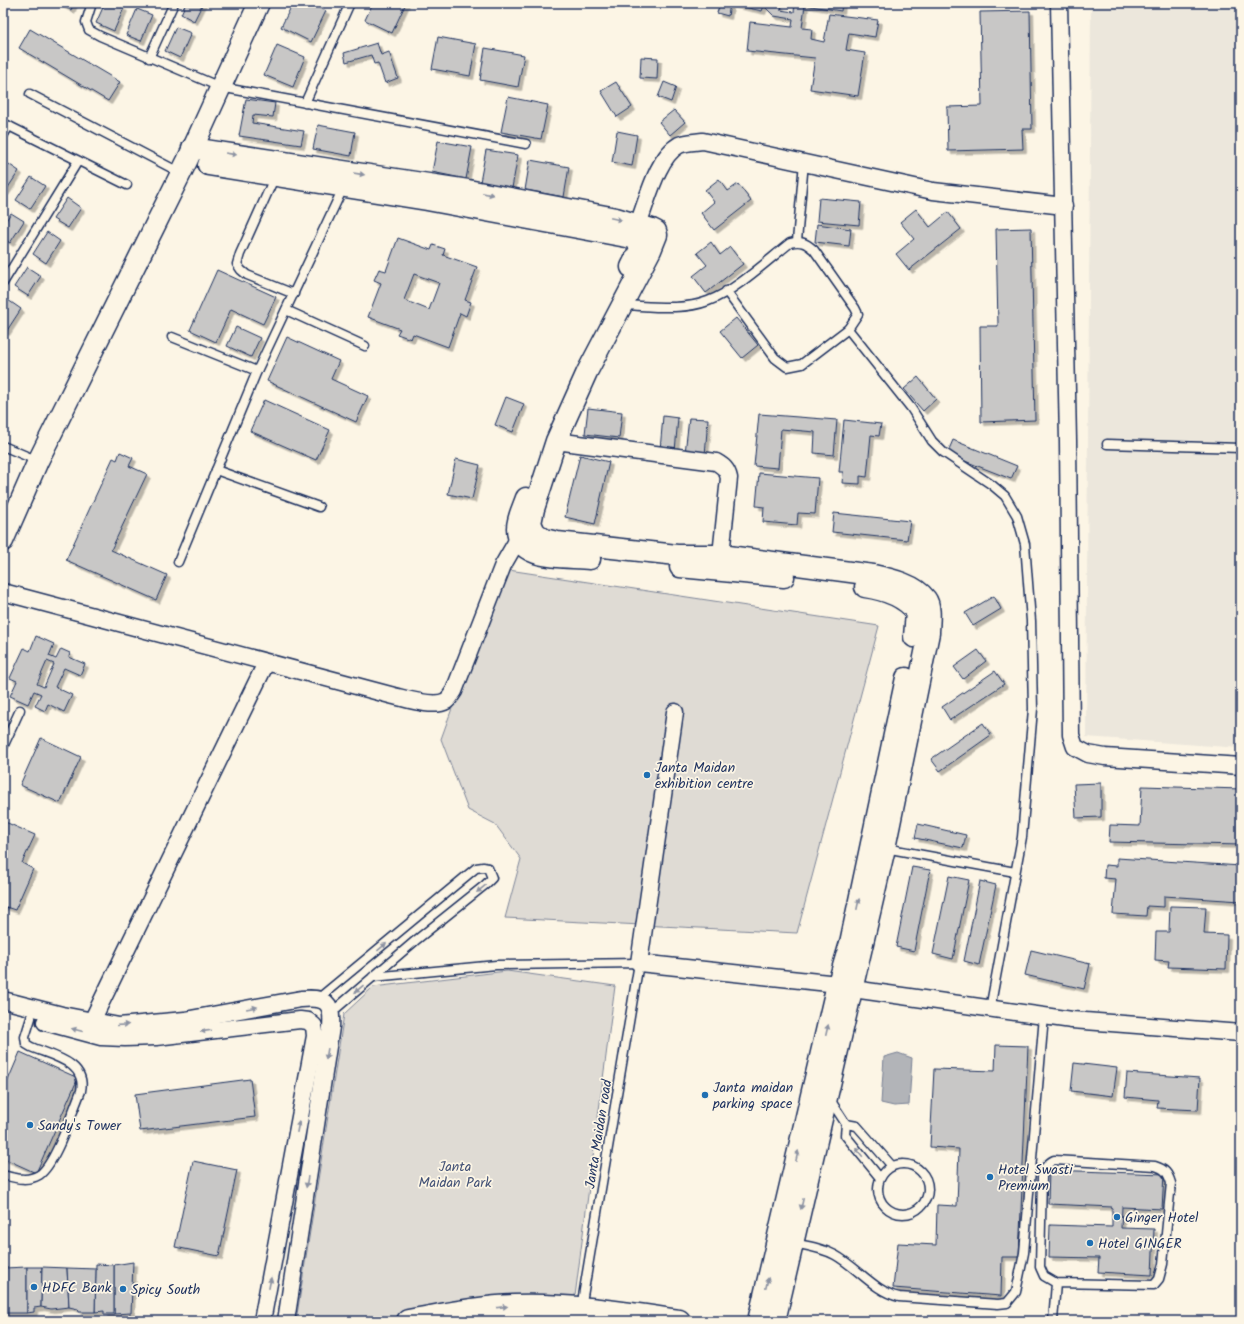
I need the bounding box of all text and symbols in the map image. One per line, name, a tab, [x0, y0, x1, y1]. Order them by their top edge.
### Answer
one-way arrow	[225, 151, 237, 157]
one-way arrow	[353, 171, 366, 177]
one-way arrow	[482, 191, 494, 197]
one-way arrow	[609, 216, 622, 222]
place label: Janta Maidan exhibition centre	[655, 757, 754, 795]
marker: Janta Maidan exhibition centre	[642, 770, 652, 780]
one-way arrow	[475, 884, 486, 893]
one-way arrow	[856, 898, 862, 910]
one-way arrow	[377, 943, 387, 952]
one-way arrow	[353, 984, 364, 993]
one-way arrow	[246, 1005, 258, 1011]
one-way arrow	[117, 1021, 129, 1028]
one-way arrow	[824, 1024, 830, 1036]
one-way arrow	[71, 1027, 83, 1033]
one-way arrow	[200, 1028, 212, 1034]
one-way arrow	[324, 1048, 330, 1060]
street label: Janta Maidan road	[579, 1077, 619, 1190]
place label: Janta maidan parking space	[712, 1077, 793, 1115]
marker: Janta maidan parking space	[700, 1090, 710, 1100]
place label: Sandy's Tower	[38, 1115, 122, 1137]
marker: Sandy's Tower	[25, 1120, 35, 1130]
one-way arrow	[296, 1121, 302, 1133]
one-way arrow	[854, 1147, 863, 1157]
one-way arrow	[794, 1150, 800, 1163]
park label: Janta Maidan Park	[419, 1156, 492, 1194]
place label: Hotel Swasti Premium	[998, 1159, 1073, 1197]
marker: Hotel Swasti Premium	[985, 1172, 995, 1182]
one-way arrow	[304, 1176, 310, 1188]
one-way arrow	[799, 1198, 805, 1211]
place label: Ginger Hotel	[1125, 1207, 1199, 1229]
marker: Ginger Hotel	[1112, 1212, 1122, 1222]
place label: Hotel GINGER	[1098, 1233, 1182, 1255]
marker: Hotel GINGER	[1085, 1238, 1095, 1248]
place label: HDFC Bank	[42, 1277, 112, 1299]
one-way arrow	[267, 1277, 273, 1289]
one-way arrow	[764, 1277, 770, 1289]
place label: Spicy South	[131, 1279, 200, 1301]
marker: HDFC Bank	[29, 1282, 39, 1292]
marker: Spicy South	[118, 1284, 128, 1294]
one-way arrow	[496, 1304, 508, 1310]

